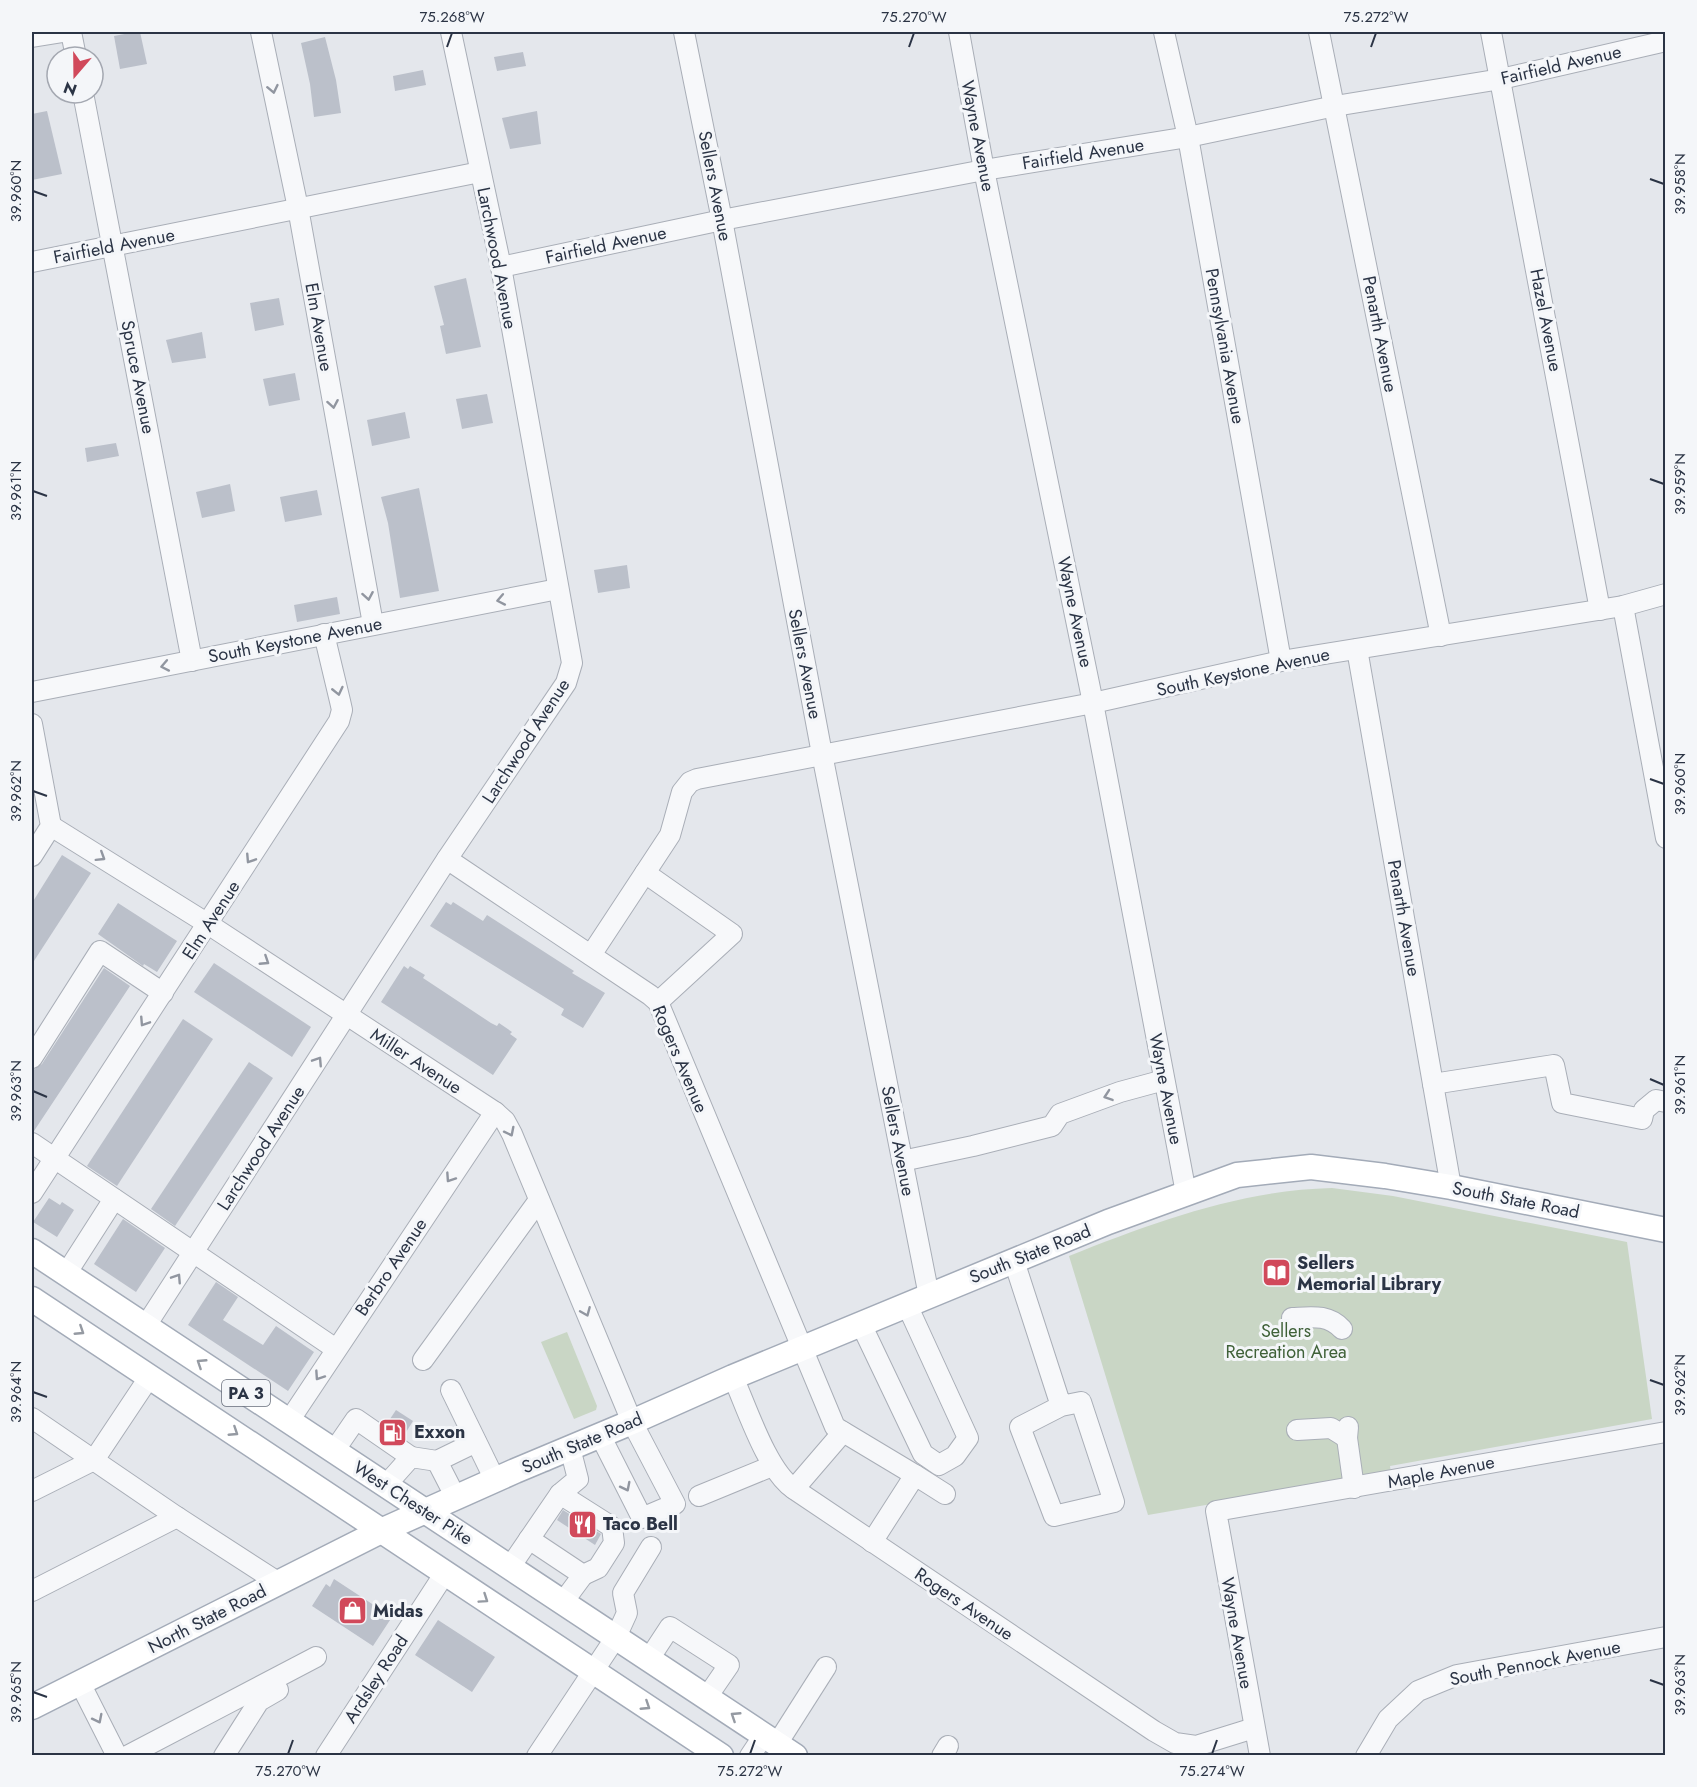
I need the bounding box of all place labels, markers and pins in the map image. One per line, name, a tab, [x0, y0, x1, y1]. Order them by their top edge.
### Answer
place label: Sellers Memorial Library	[1297, 1250, 1442, 1297]
library icon: Sellers Memorial Library	[1260, 1257, 1292, 1289]
fuel station icon: Exxon	[377, 1416, 409, 1448]
place label: Exxon	[414, 1419, 465, 1445]
restaurant icon: Taco Bell	[566, 1508, 598, 1540]
place label: Taco Bell	[603, 1511, 678, 1537]
shop icon: Midas	[336, 1595, 368, 1627]
place label: Midas	[373, 1598, 423, 1624]

